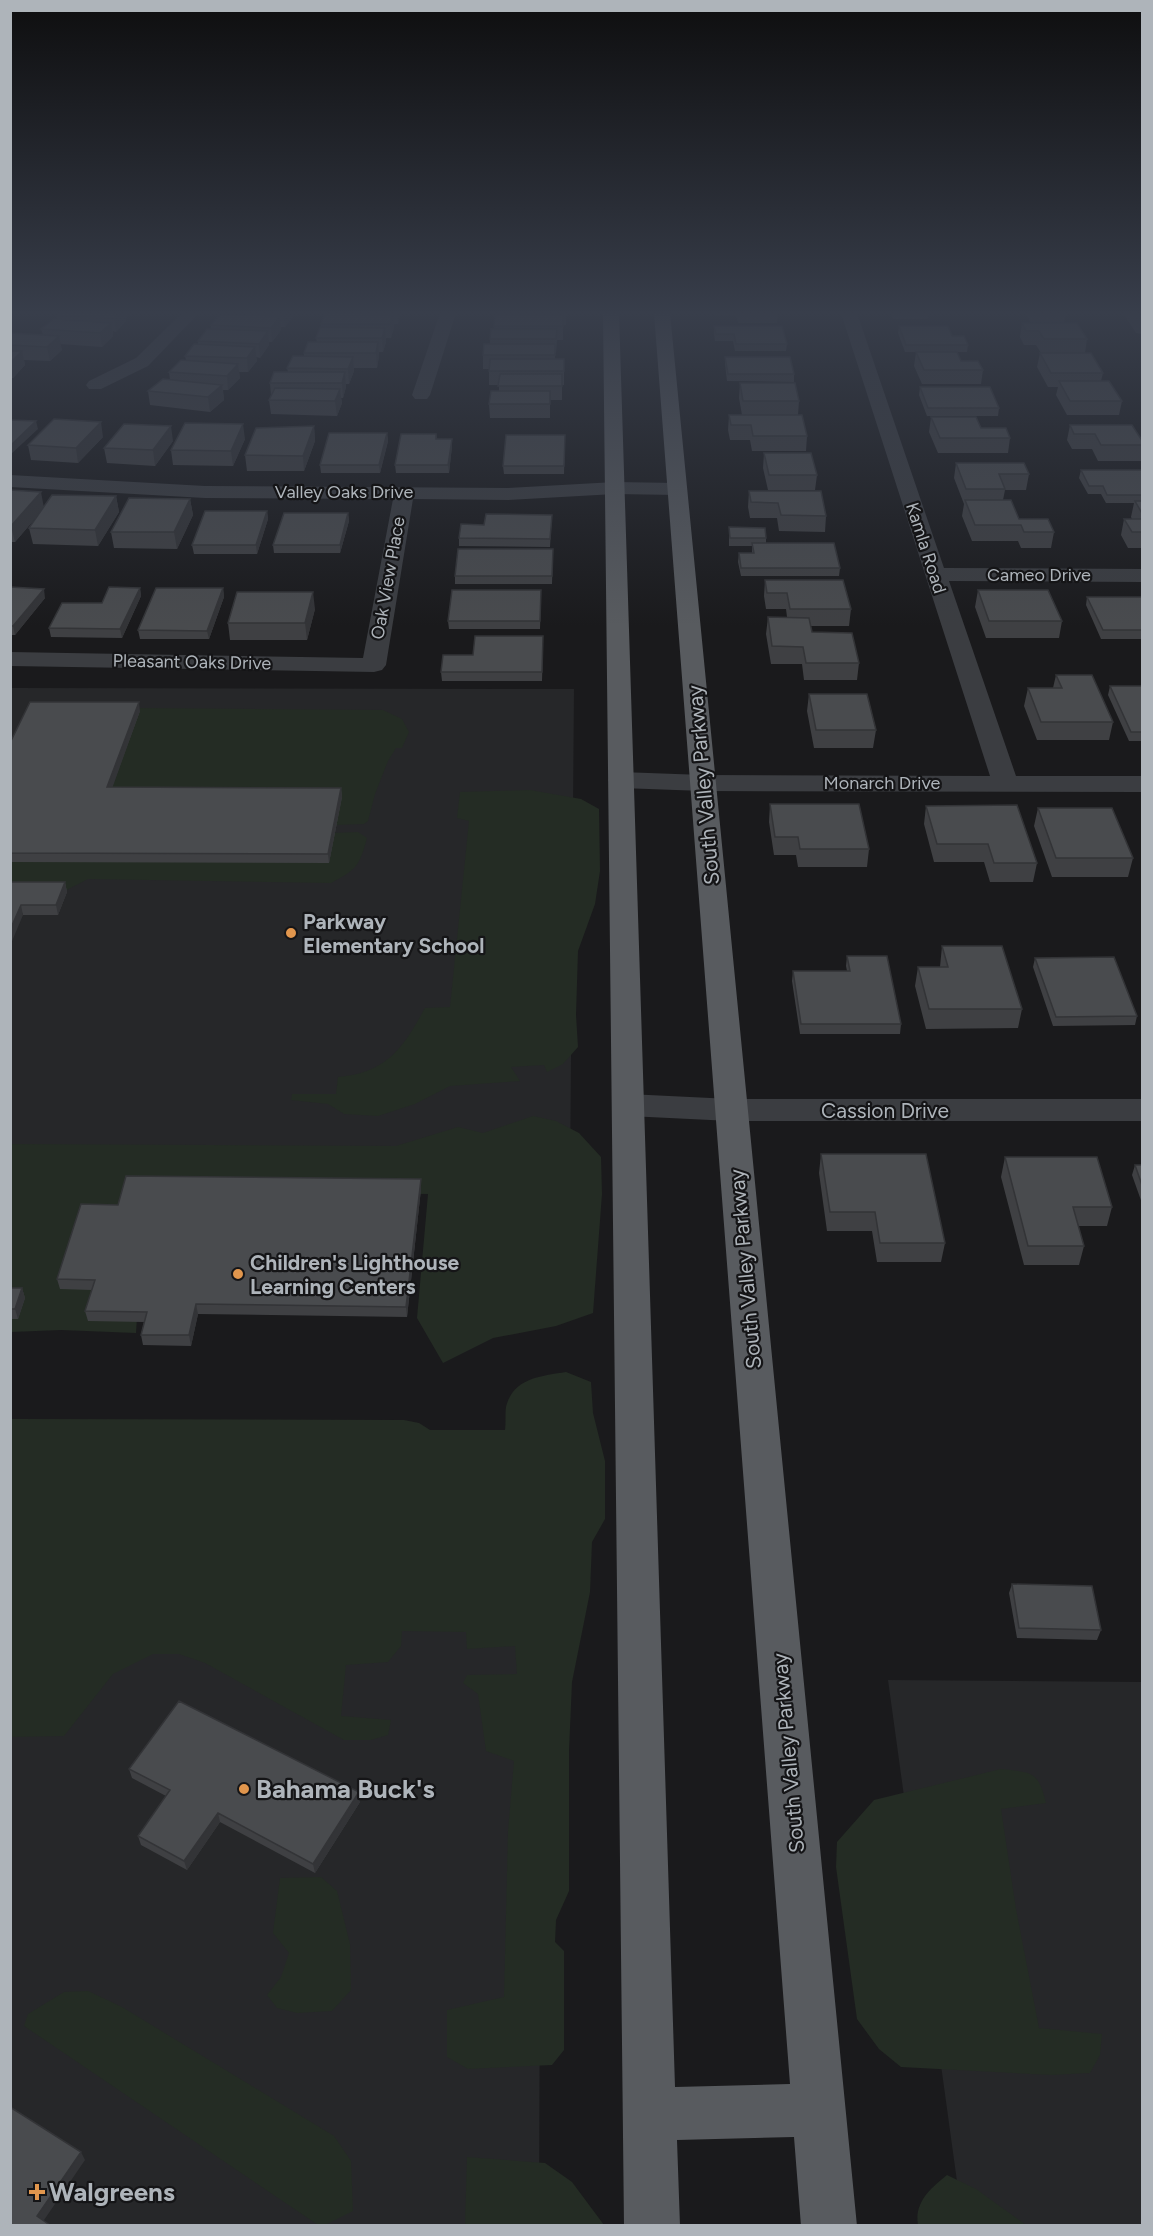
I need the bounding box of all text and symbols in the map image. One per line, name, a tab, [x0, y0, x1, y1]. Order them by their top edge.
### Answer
street label: Valley Oaks Drive	[275, 481, 414, 503]
street label: Kamla Road	[901, 500, 951, 596]
street label: Oak View Place	[366, 515, 410, 641]
street label: Cameo Drive	[987, 564, 1091, 586]
street label: Pleasant Oaks Drive	[113, 650, 272, 674]
street label: South Valley Parkway	[682, 684, 724, 886]
street label: Monarch Drive	[824, 772, 941, 794]
place label: Parkway Elementary School	[303, 909, 484, 958]
marker: Parkway Elementary School	[284, 926, 298, 940]
street label: Cassion Drive	[821, 1098, 949, 1123]
street label: South Valley Parkway	[724, 1168, 766, 1370]
place label: Children's Lighthouse Learning Centers	[250, 1250, 460, 1299]
marker: Children's Lighthouse Learning Centers	[231, 1267, 245, 1281]
street label: South Valley Parkway	[767, 1652, 809, 1854]
place label: Bahama Buck's	[256, 1773, 435, 1805]
marker: Bahama Buck's	[237, 1782, 251, 1796]
place label: Walgreens	[49, 2176, 175, 2208]
marker: Walgreens	[30, 2185, 44, 2199]

